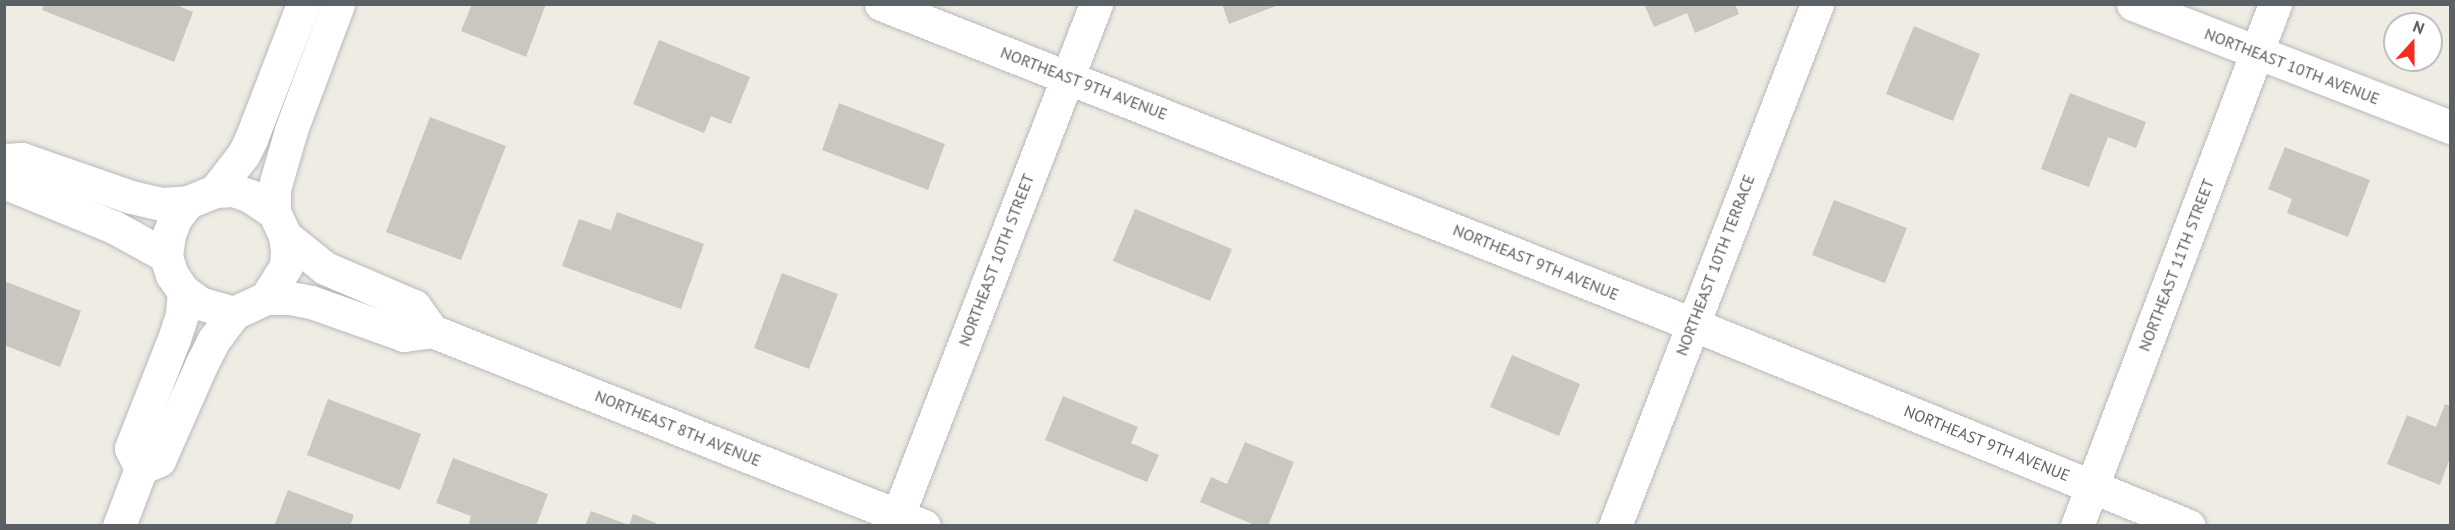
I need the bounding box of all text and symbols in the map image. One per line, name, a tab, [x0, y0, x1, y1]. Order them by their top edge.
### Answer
north arrow	[2383, 12, 2443, 72]
text: N	[2410, 16, 2427, 38]
street label: NORTHEAST 10TH AVENUE	[2201, 24, 2383, 108]
street label: NORTHEAST 9TH AVENUE	[997, 42, 1171, 124]
street label: NORTHEAST 10TH STREET	[954, 171, 1038, 349]
street label: NORTHEAST 10TH TERRACE	[1671, 171, 1759, 359]
street label: NORTHEAST 11TH STREET	[2134, 176, 2218, 354]
street label: NORTHEAST 9TH AVENUE	[1450, 220, 1622, 304]
street label: NORTHEAST 8TH AVENUE	[592, 386, 764, 470]
street label: NORTHEAST 9TH AVENUE	[1901, 401, 2073, 485]

